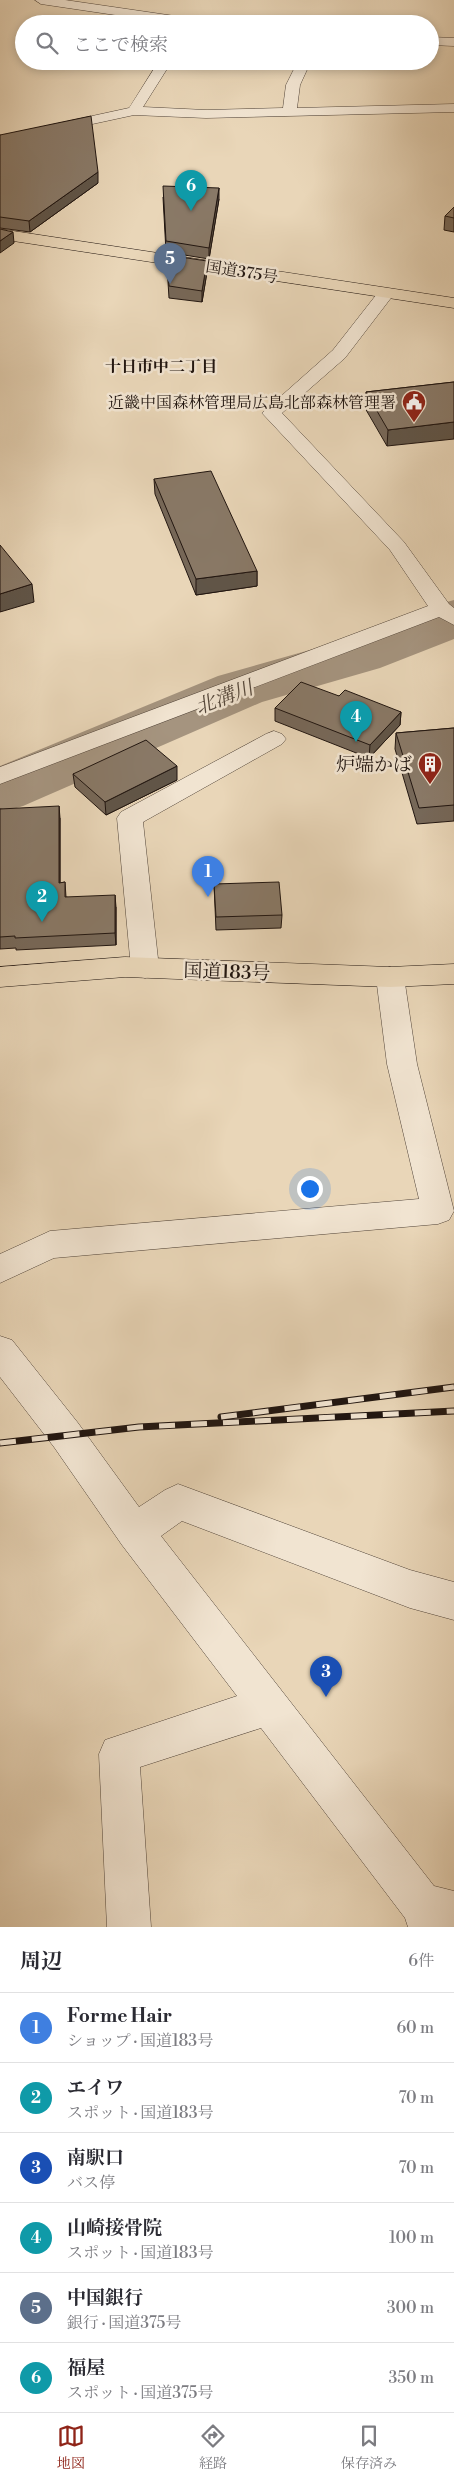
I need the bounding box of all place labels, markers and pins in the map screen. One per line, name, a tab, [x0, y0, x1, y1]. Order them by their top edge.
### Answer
pin: 6	[175, 170, 207, 211]
pin: 5	[154, 243, 186, 284]
public building icon: 近畿中国森林管理局広島北部森林管理署	[401, 389, 427, 423]
place label: 近畿中国森林管理局広島北部森林管理署	[108, 393, 396, 413]
pin: 4	[340, 701, 372, 742]
building icon: 炉端かば	[417, 751, 443, 785]
place label: 炉端かば	[336, 753, 412, 777]
pin: 1	[192, 856, 224, 897]
pin: 2	[26, 881, 58, 922]
pin: 3	[310, 1656, 342, 1697]

